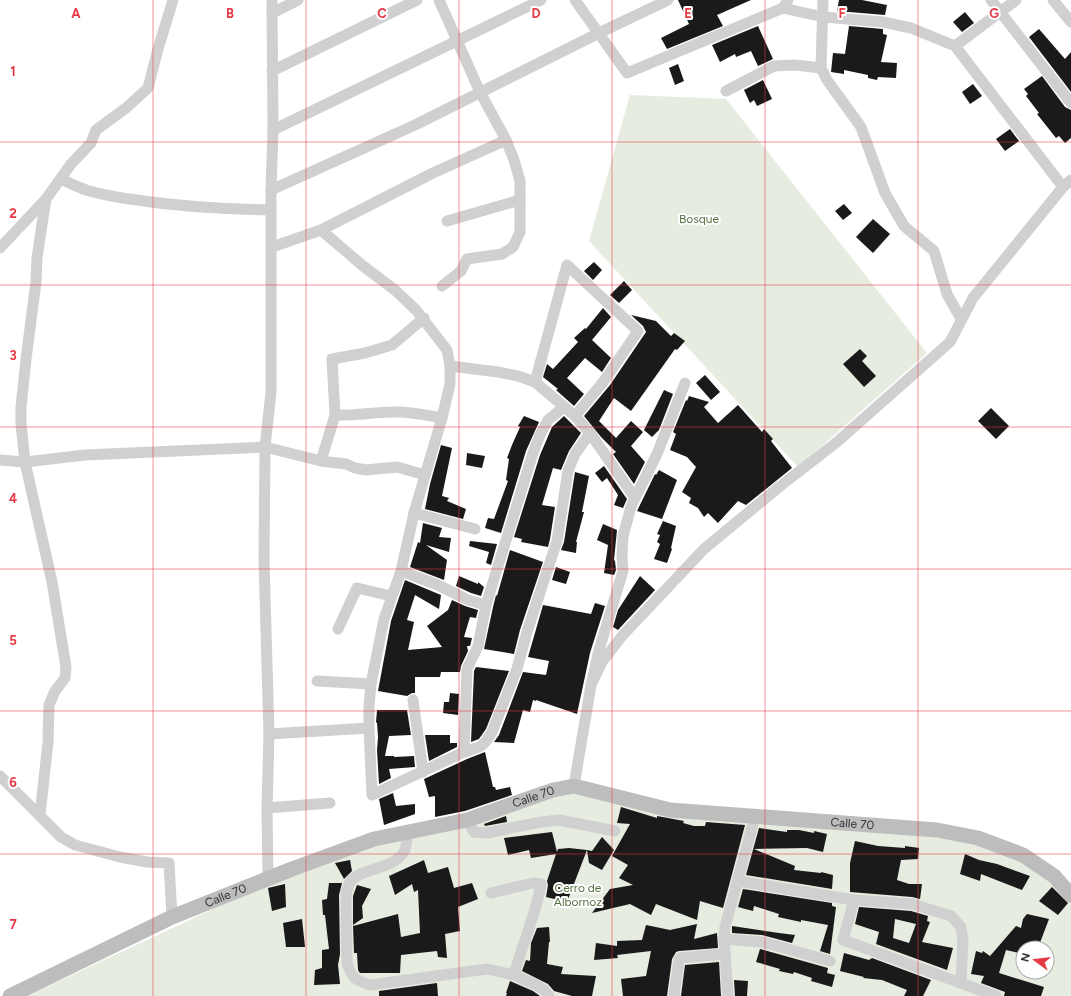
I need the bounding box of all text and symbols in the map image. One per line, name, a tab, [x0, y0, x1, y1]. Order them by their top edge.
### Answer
text: A	[71, 6, 81, 21]
text: B	[226, 6, 234, 21]
text: C	[377, 6, 387, 21]
text: D	[531, 6, 541, 21]
text: E	[684, 6, 692, 21]
text: F	[838, 6, 846, 21]
text: G	[989, 6, 999, 21]
text: 1	[10, 64, 16, 79]
text: 2	[9, 206, 17, 221]
park label: Bosque	[679, 212, 719, 226]
text: 3	[9, 348, 17, 363]
text: 4	[9, 491, 17, 506]
text: 5	[9, 633, 17, 648]
text: 6	[9, 775, 17, 790]
street label: Calle 70	[510, 783, 557, 811]
street label: Calle 70	[830, 815, 875, 832]
street label: Calle 70	[203, 881, 249, 910]
park label: Cerro de Albornoz	[554, 881, 602, 909]
text: 7	[9, 917, 17, 932]
north arrow	[1015, 940, 1055, 980]
text: N	[1018, 952, 1033, 963]

